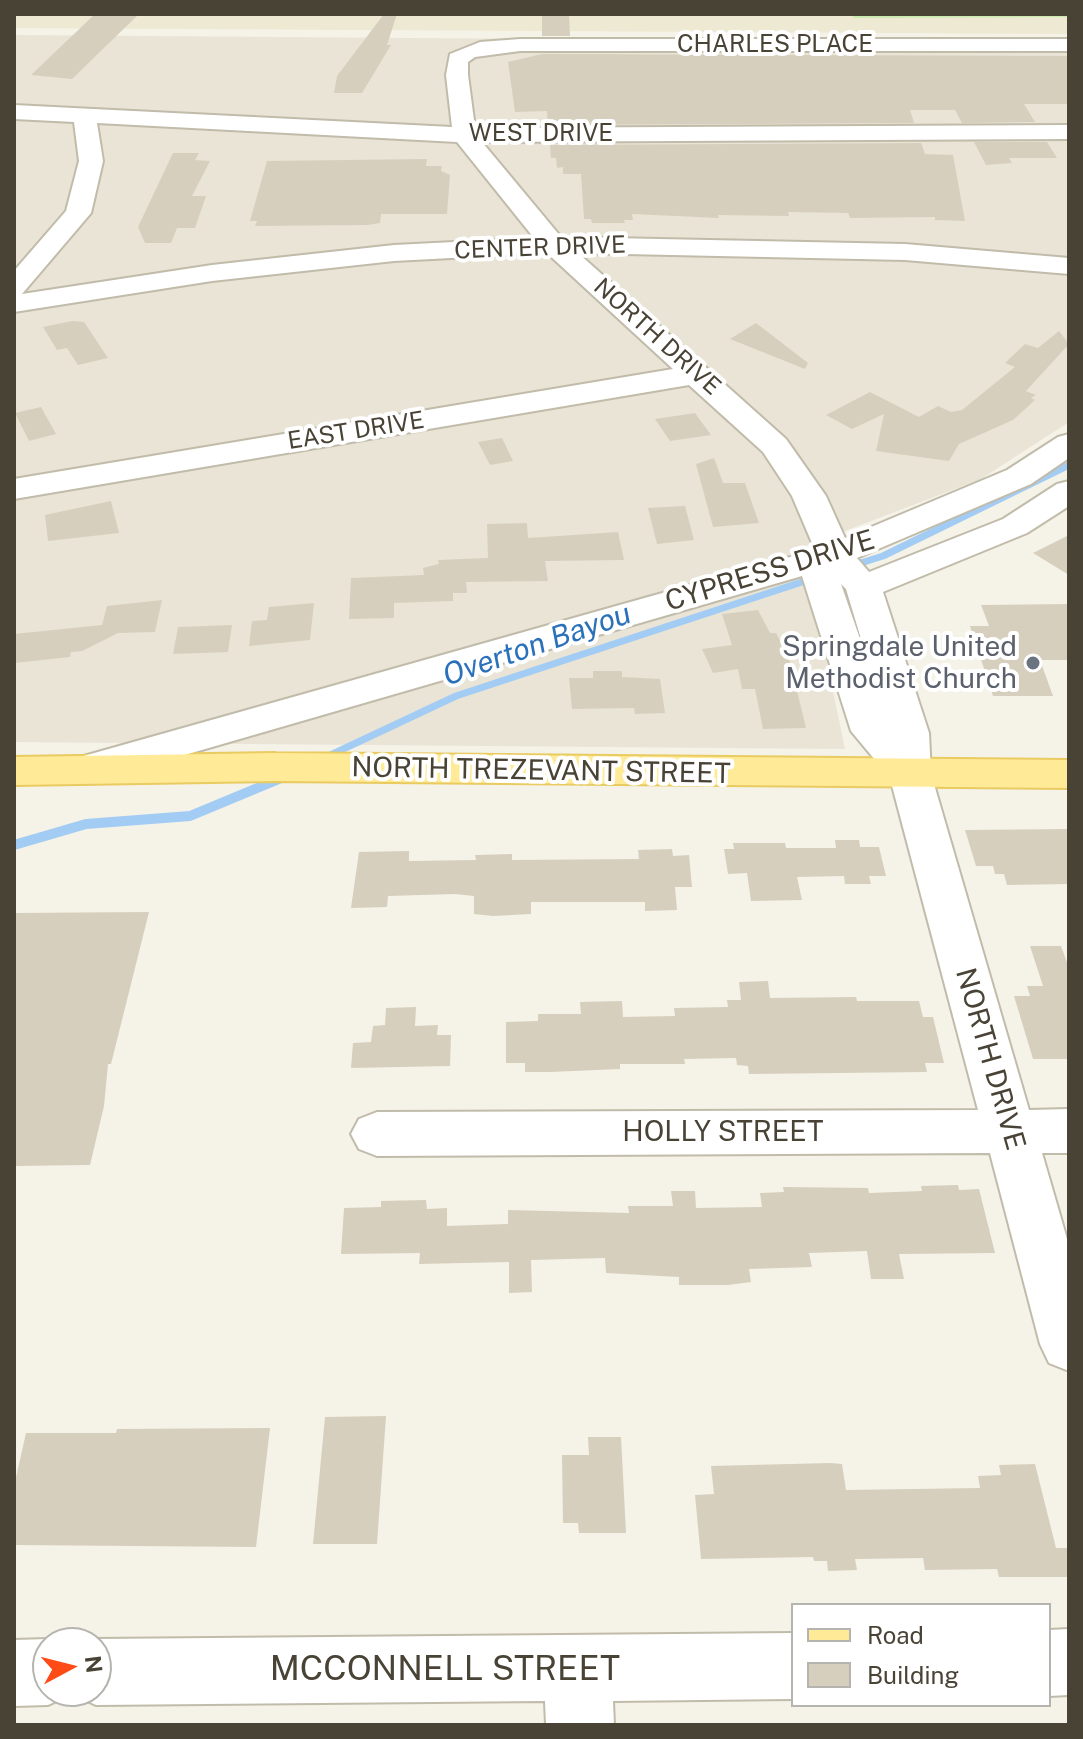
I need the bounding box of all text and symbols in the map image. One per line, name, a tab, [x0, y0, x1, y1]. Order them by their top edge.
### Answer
street label: CHARLES PLACE	[677, 31, 873, 59]
street label: WEST DRIVE	[469, 120, 613, 148]
street label: CENTER DRIVE	[454, 231, 626, 265]
street label: NORTH DRIVE	[588, 272, 726, 402]
street label: EAST DRIVE	[286, 406, 426, 456]
street label: CYPRESS DRIVE	[661, 523, 879, 619]
water label: Overton Bayou	[438, 596, 636, 694]
place label: Springdale United Methodist Church	[782, 630, 1017, 696]
marker: Springdale United Methodist Church	[1024, 654, 1042, 672]
street label: NORTH TREZEVANT STREET	[351, 751, 731, 791]
street label: NORTH DRIVE	[948, 964, 1032, 1154]
street label: HOLLY STREET	[622, 1115, 824, 1149]
legend	[791, 1603, 1051, 1707]
text: Road	[867, 1621, 924, 1649]
north arrow	[32, 1627, 112, 1707]
street label: MCCONNELL STREET	[270, 1650, 620, 1690]
text: N	[80, 1654, 108, 1674]
text: Building	[867, 1661, 959, 1689]

